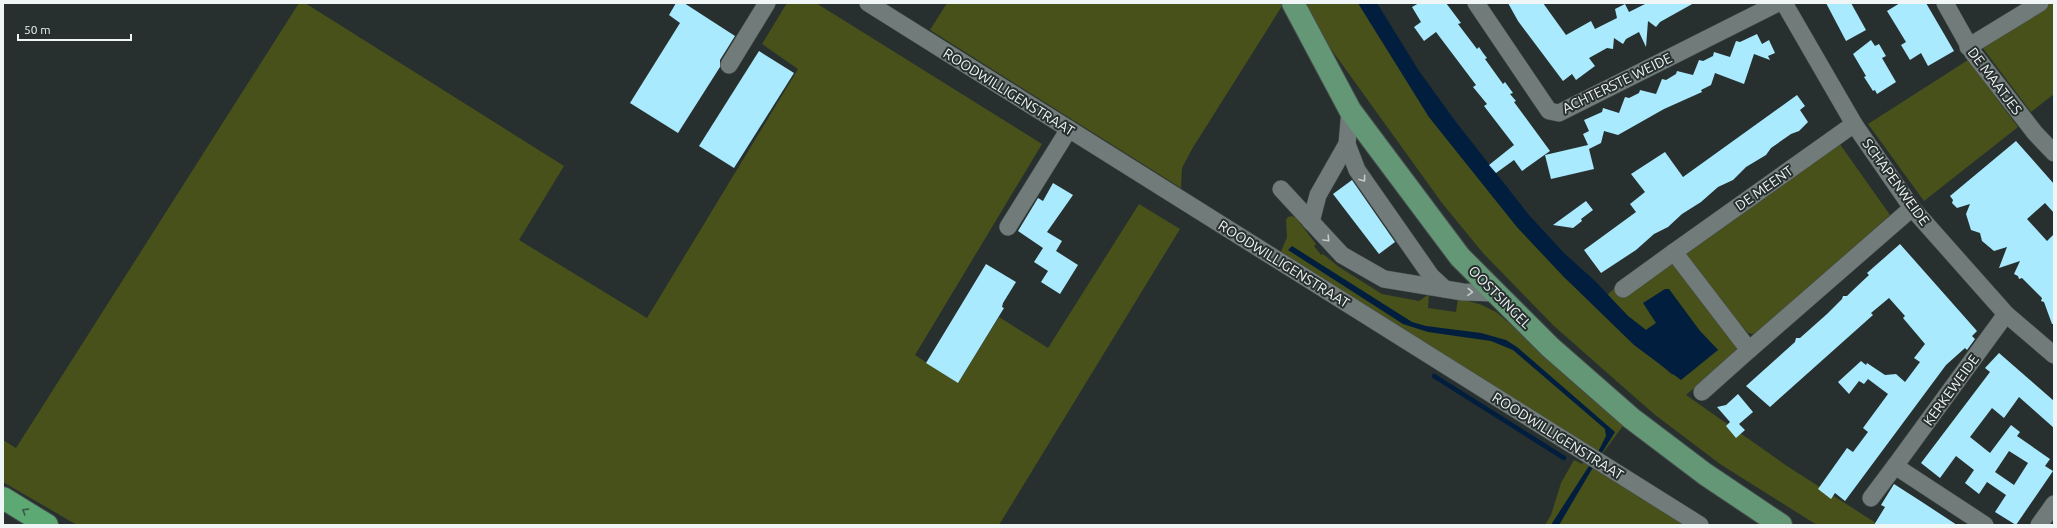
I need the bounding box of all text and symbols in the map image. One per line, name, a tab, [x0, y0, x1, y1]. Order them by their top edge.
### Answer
scale bar	[18, 16, 131, 42]
text: 50 m	[24, 23, 51, 36]
street label: DE MAATJES	[1965, 44, 2025, 118]
street label: ROODWILLIGENSTRAAT	[940, 45, 1078, 139]
street label: ACHTERSTE WEIDE	[1560, 49, 1675, 116]
street label: SCHAPENWEIDE	[1859, 136, 1933, 229]
street label: DE MEENT	[1732, 162, 1796, 214]
one-way arrow	[1359, 174, 1366, 181]
street label: ROODWILLIGENSTRAAT	[1215, 217, 1353, 311]
one-way arrow	[1322, 234, 1329, 242]
street label: OOSTSINGEL	[1465, 262, 1535, 332]
one-way arrow	[1467, 288, 1473, 297]
street label: KERKEWEIDE	[1920, 351, 1982, 429]
street label: ROODWILLIGENSTRAAT	[1489, 389, 1627, 483]
one-way arrow	[22, 509, 29, 516]

